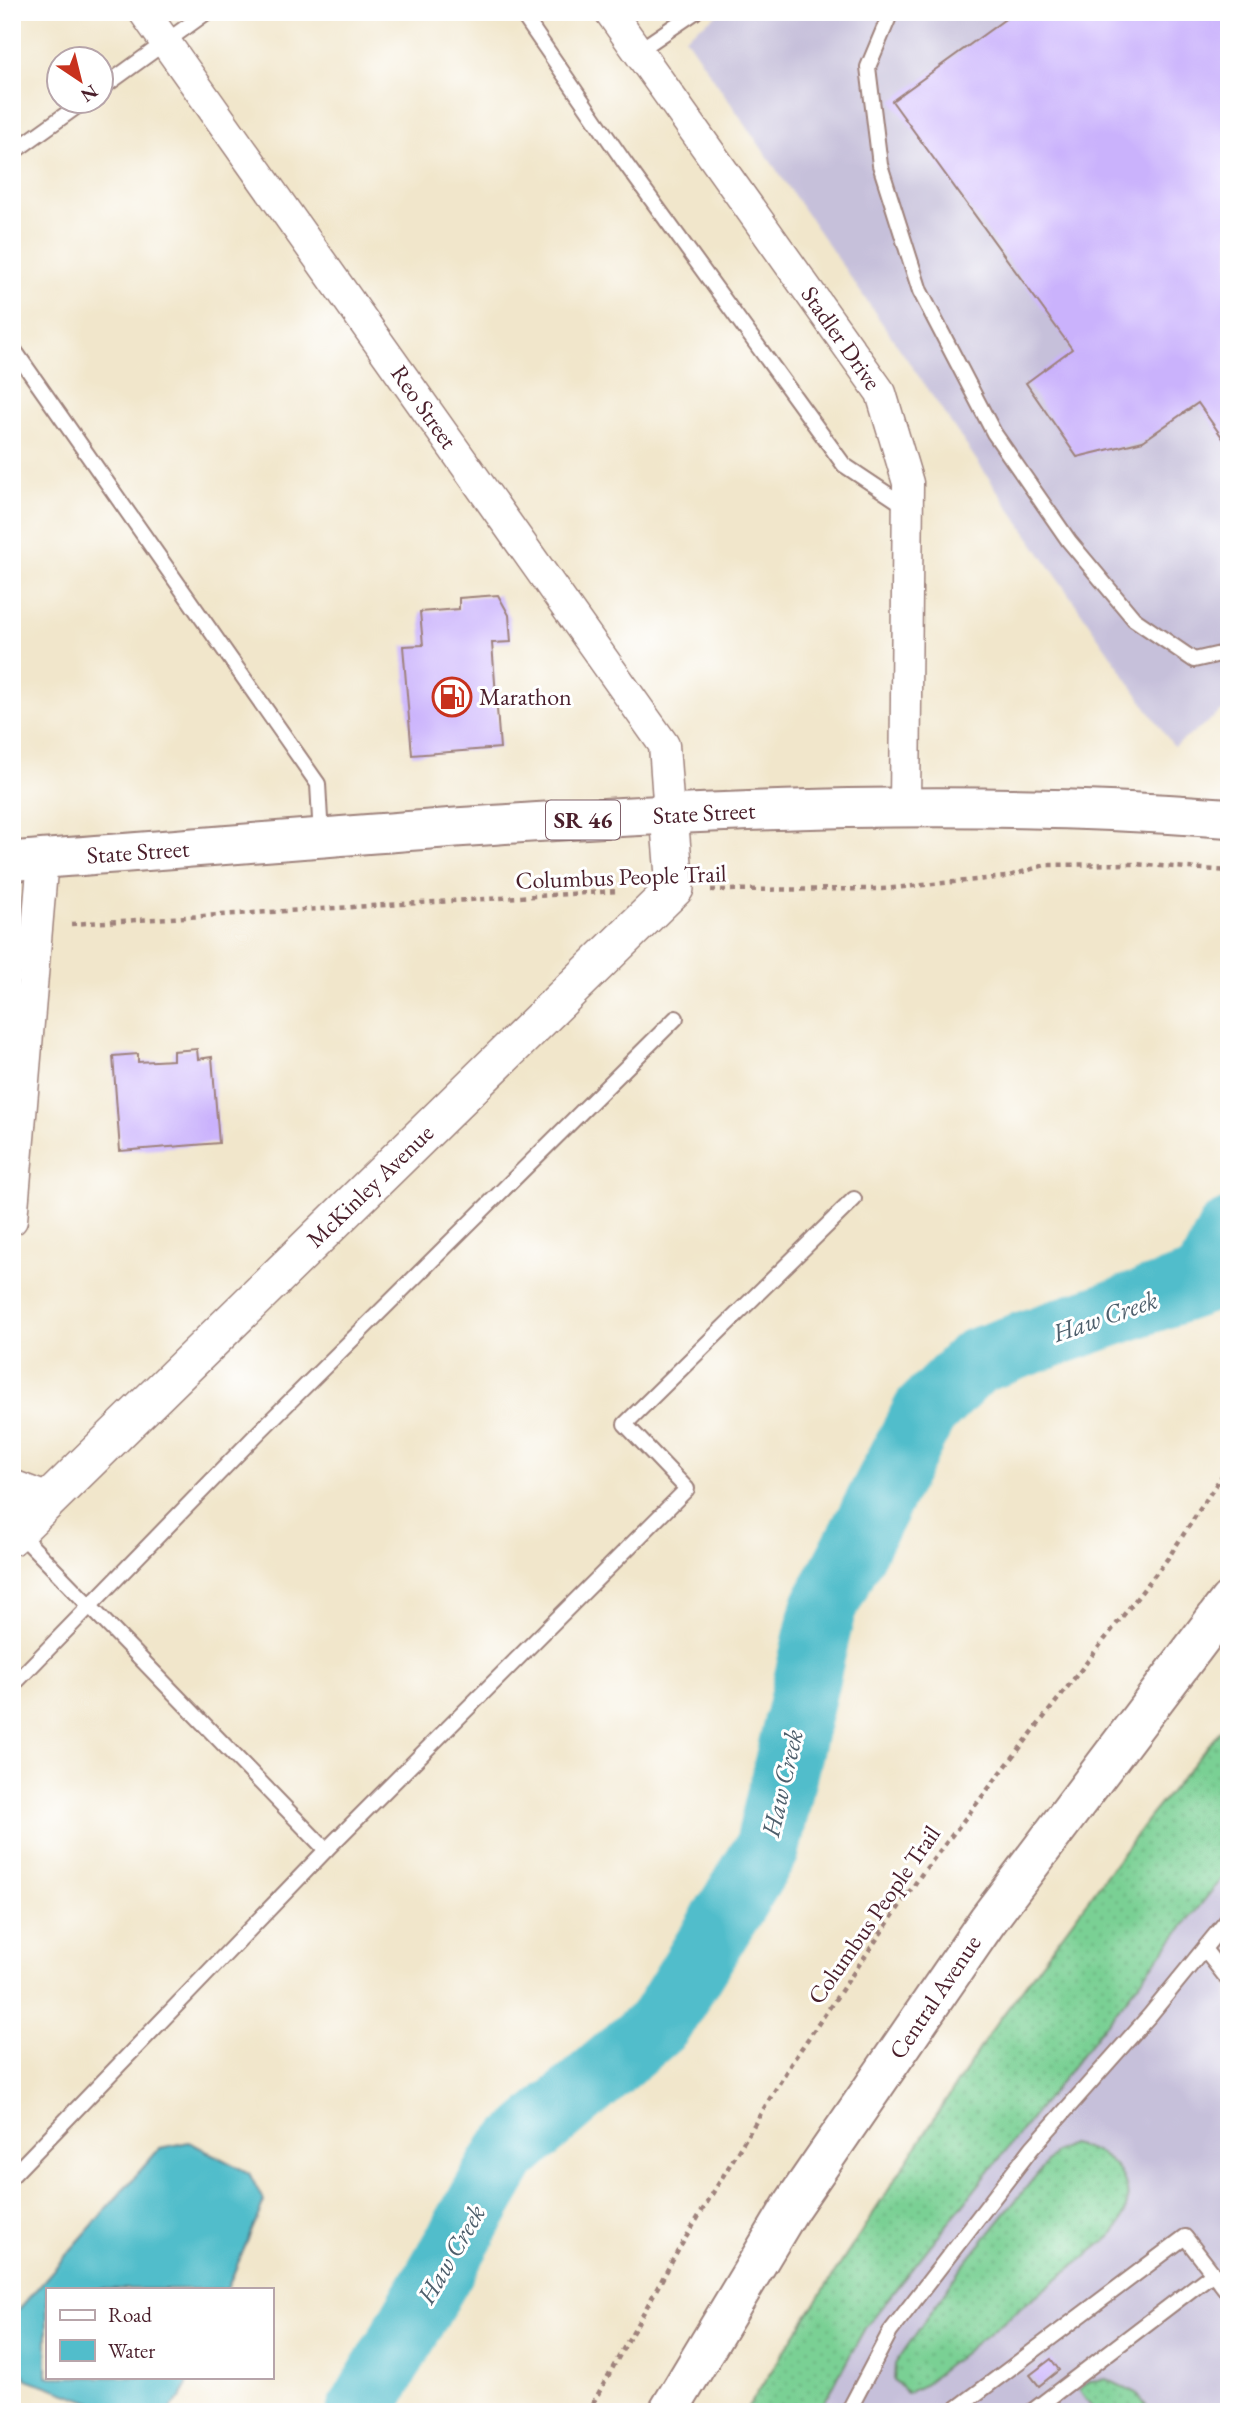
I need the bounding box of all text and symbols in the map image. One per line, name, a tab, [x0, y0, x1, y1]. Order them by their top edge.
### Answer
north arrow	[46, 46, 116, 116]
text: N	[75, 79, 103, 109]
street label: Stadler Drive	[794, 280, 888, 396]
street label: Reo Street	[384, 359, 465, 455]
fuel station icon: Marathon	[431, 676, 473, 718]
place label: Marathon	[479, 681, 572, 712]
street label: State Street	[652, 794, 757, 831]
road number: SR 46	[546, 800, 620, 840]
street label: State Street	[86, 832, 191, 871]
street label: Columbus People Trail	[515, 857, 727, 896]
street label: McKinley Avenue	[299, 1117, 440, 1254]
water label: Haw Creek	[1047, 1282, 1162, 1350]
water label: Haw Creek	[753, 1726, 811, 1841]
street label: Columbus People Trail	[800, 1819, 947, 2010]
street label: Central Avenue	[882, 1929, 988, 2065]
water label: Haw Creek	[409, 2198, 493, 2311]
legend	[46, 2288, 273, 2378]
text: Road	[108, 2301, 152, 2328]
text: Water	[108, 2337, 155, 2364]

